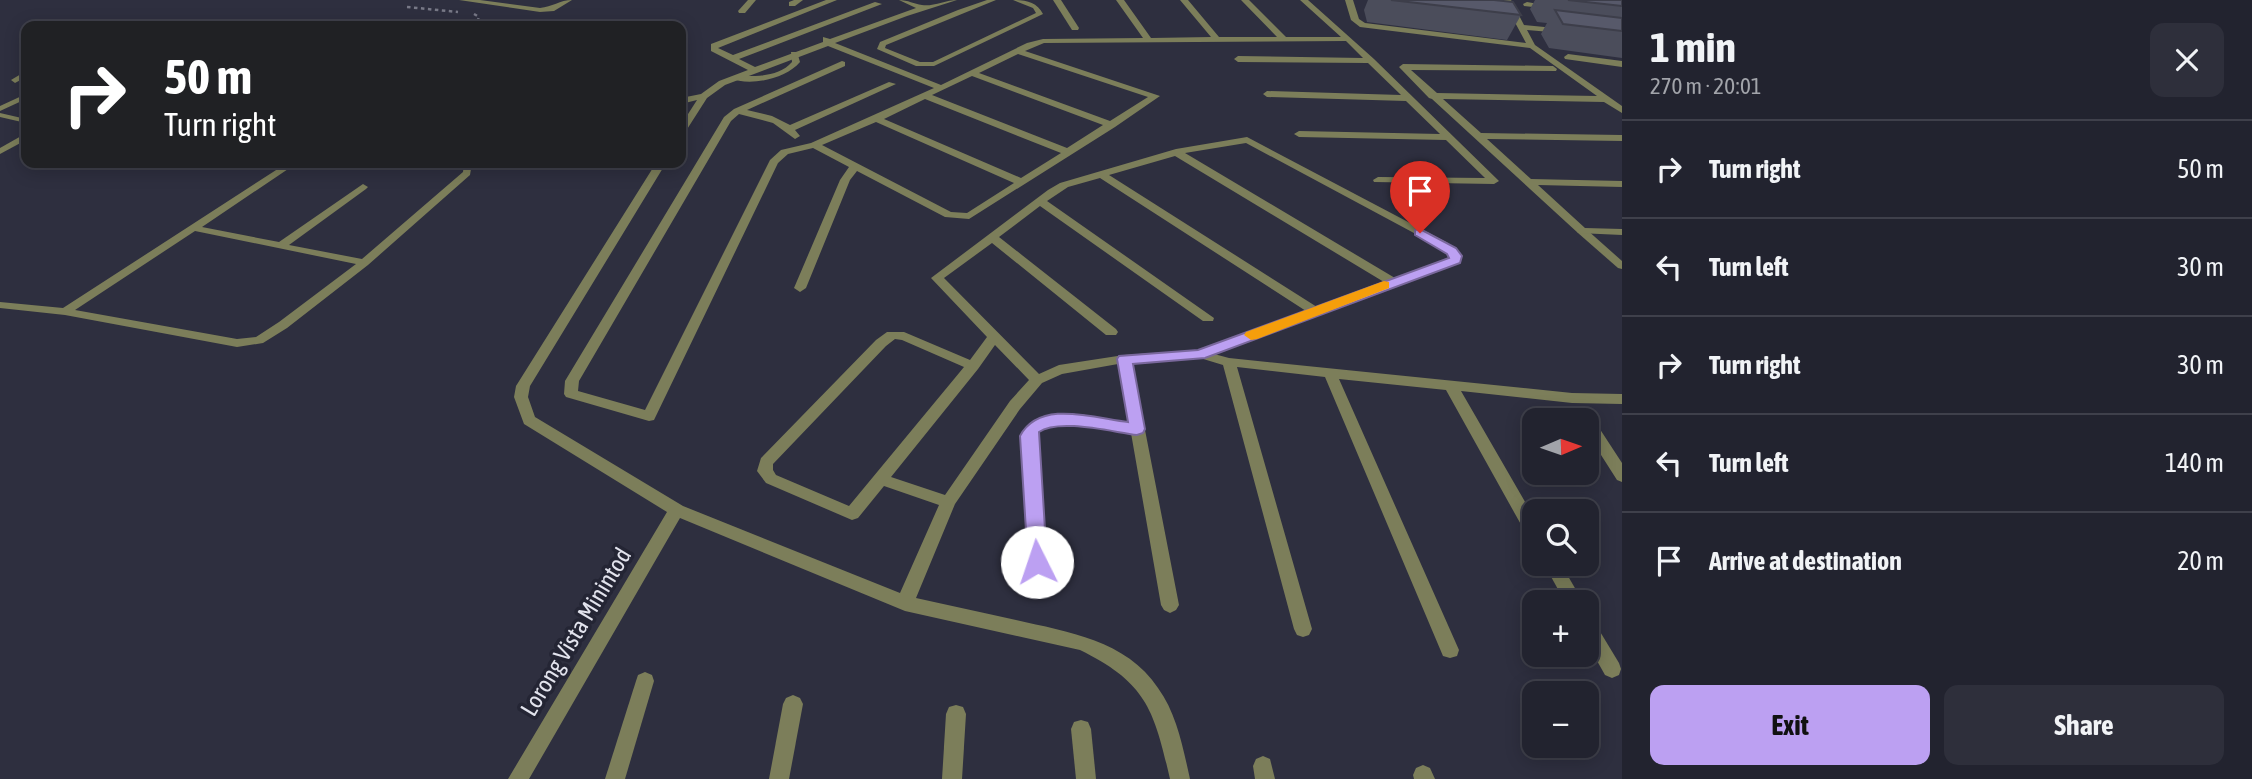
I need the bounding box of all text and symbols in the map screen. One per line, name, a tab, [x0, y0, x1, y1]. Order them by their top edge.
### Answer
text: 1 min	[1650, 23, 1736, 71]
button: close	[2150, 23, 2224, 97]
text: 50 m	[164, 48, 252, 104]
icon: right	[49, 49, 140, 140]
text: 270 m · 20:01	[1650, 73, 1762, 99]
text: Turn right	[164, 106, 277, 143]
icon: right	[1650, 150, 1688, 188]
text: Turn right	[1709, 154, 1800, 184]
text: 50 m	[2177, 154, 2224, 184]
pin	[1390, 161, 1450, 233]
icon: arrive	[1401, 172, 1439, 210]
icon: left	[1650, 248, 1688, 286]
text: Turn left	[1709, 252, 1789, 282]
text: 30 m	[2177, 252, 2224, 282]
icon: right	[1650, 346, 1688, 384]
text: Turn right	[1709, 350, 1800, 380]
text: 30 m	[2177, 350, 2224, 380]
north arrow	[1522, 408, 1600, 485]
map controls	[1522, 408, 1599, 758]
icon: left	[1650, 444, 1688, 482]
text: Turn left	[1709, 448, 1789, 478]
text: 140 m	[2165, 448, 2224, 478]
button: search	[1522, 499, 1599, 576]
position arrow	[1000, 525, 1074, 599]
icon: arrive	[1650, 542, 1688, 580]
street label: Lorong Vista Minintod	[515, 543, 636, 721]
text: Arrive at destination	[1709, 546, 1902, 576]
text: 20 m	[2177, 546, 2224, 576]
button: +	[1522, 590, 1599, 667]
button: −	[1522, 681, 1599, 758]
button: Exit	[1650, 685, 1930, 765]
button: Share	[1944, 685, 2224, 765]

